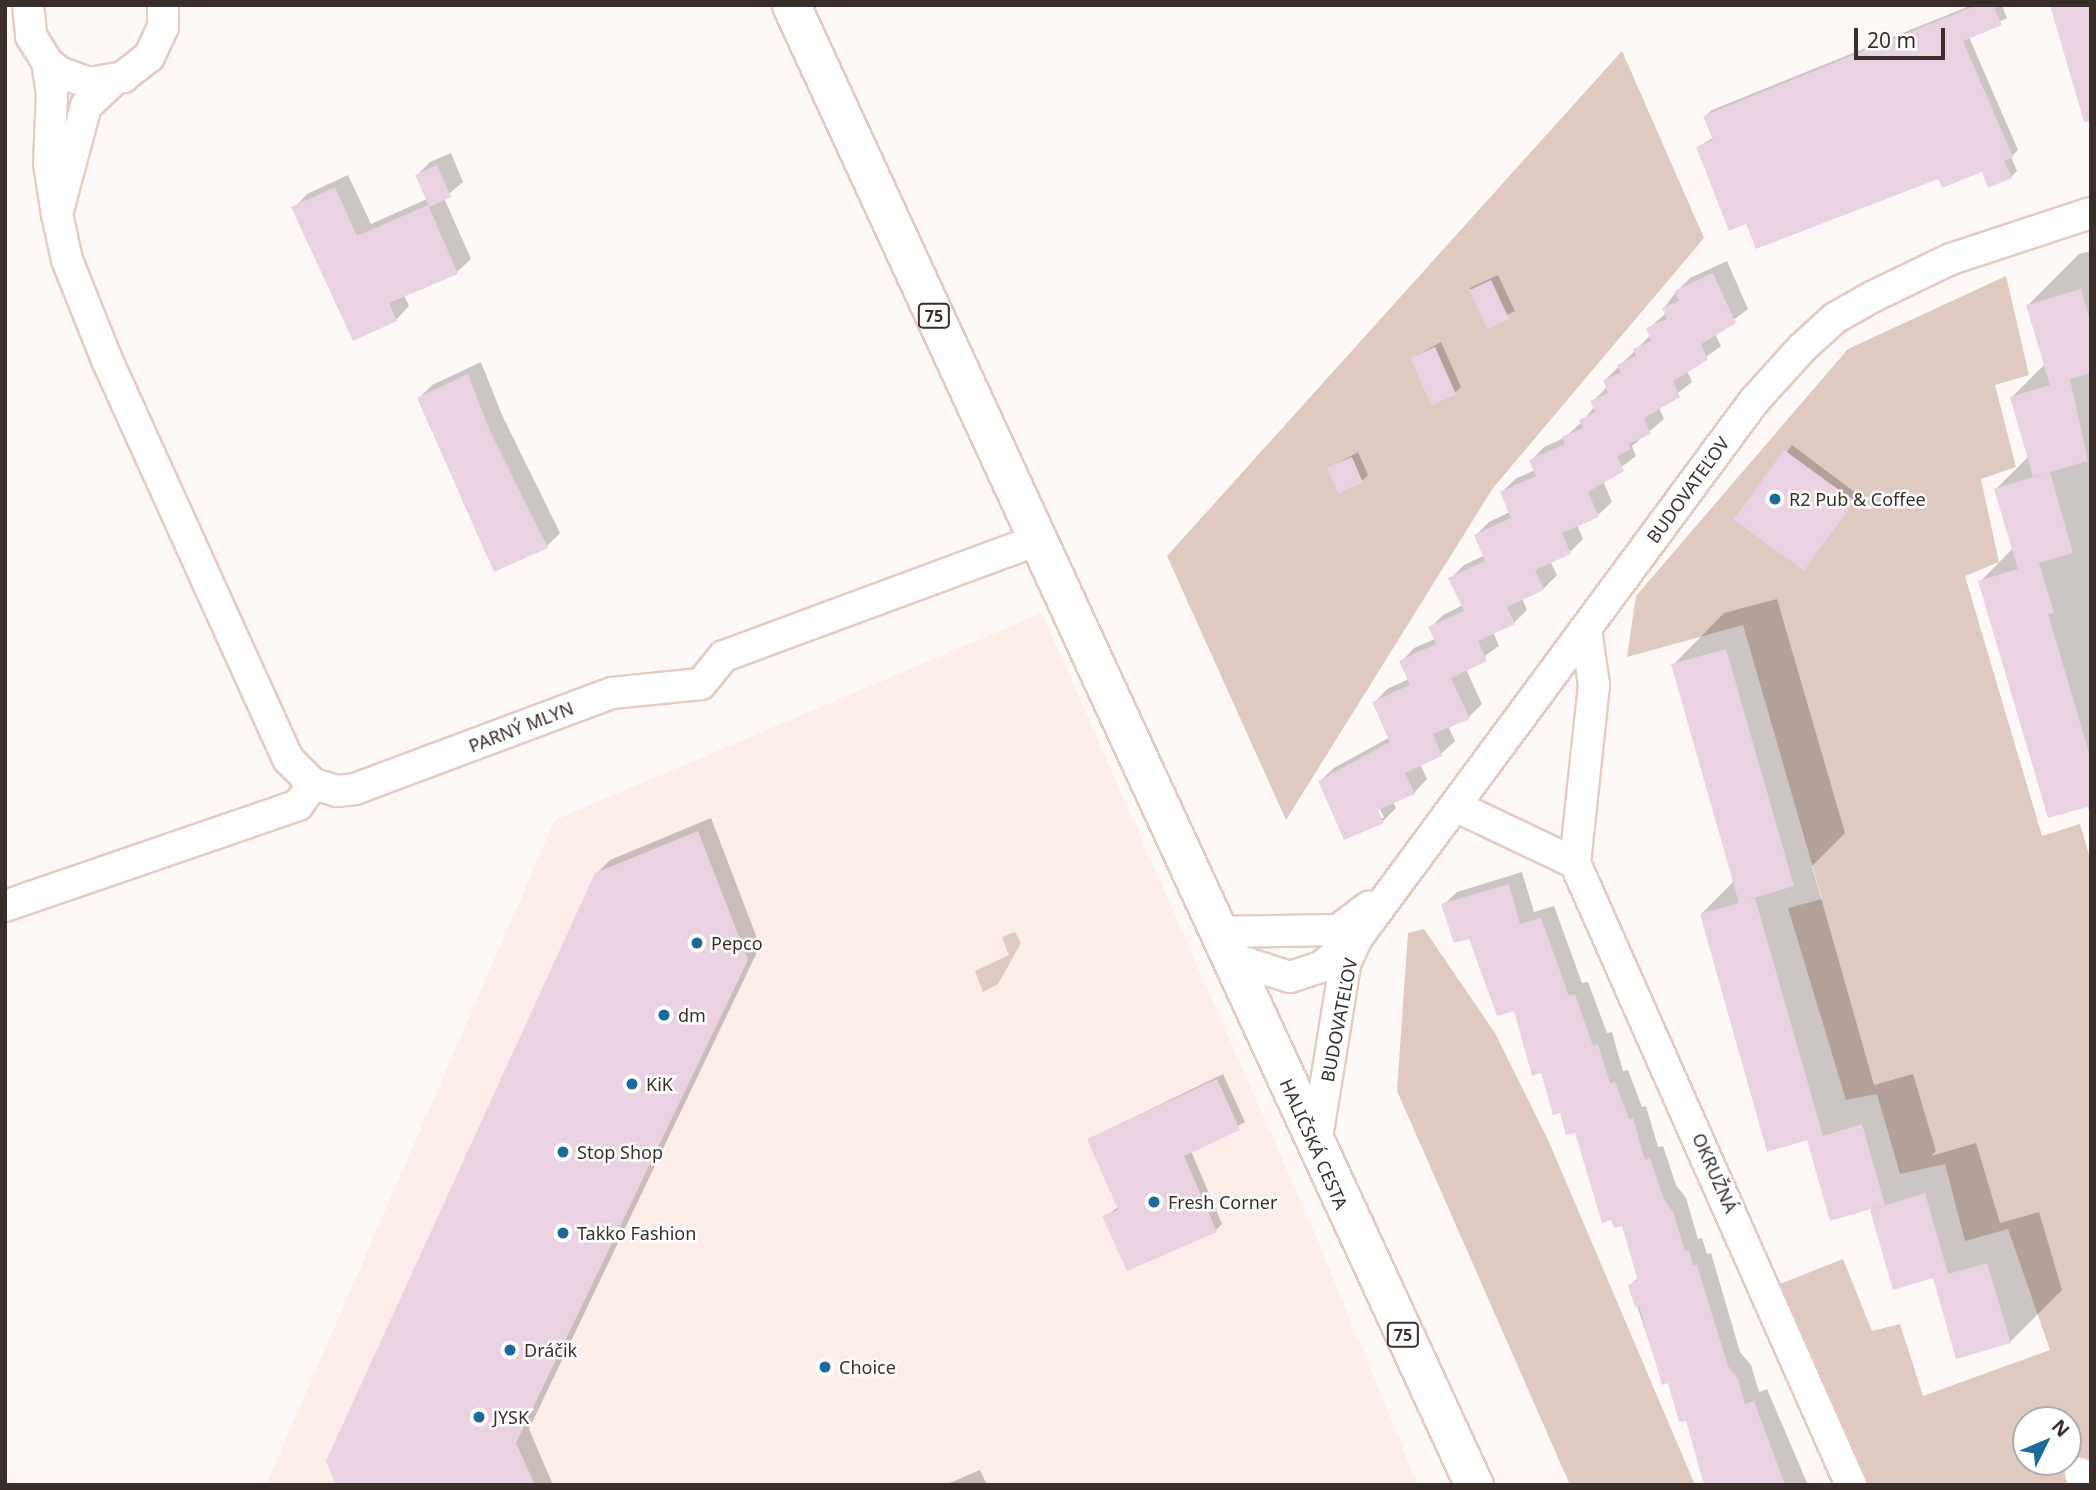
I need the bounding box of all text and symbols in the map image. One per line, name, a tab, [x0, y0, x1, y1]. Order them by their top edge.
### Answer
scale bar	[1858, 14, 1949, 58]
text: 20 m	[1867, 26, 1916, 54]
road number: 75	[916, 304, 951, 328]
street label: BUDOVATEĽOV	[1642, 433, 1734, 547]
place label: R2 Pub & Coffee	[1789, 488, 1926, 510]
marker: R2 Pub & Coffee	[1767, 491, 1783, 507]
street label: PARNÝ MLYN	[466, 697, 576, 757]
place label: Pepco	[711, 932, 763, 954]
marker: Pepco	[689, 935, 705, 951]
street label: BUDOVATEĽOV	[1316, 956, 1362, 1084]
place label: dm	[678, 1004, 706, 1026]
marker: dm	[656, 1007, 672, 1023]
place label: KiK	[646, 1073, 673, 1095]
street label: HALIČSKÁ CESTA	[1276, 1075, 1352, 1213]
marker: KiK	[624, 1076, 640, 1092]
street label: OKRUŽNÁ	[1688, 1130, 1742, 1216]
place label: Stop Shop	[577, 1141, 663, 1163]
marker: Stop Shop	[555, 1144, 571, 1160]
place label: Fresh Corner	[1168, 1191, 1277, 1213]
marker: Fresh Corner	[1146, 1194, 1162, 1210]
place label: Takko Fashion	[577, 1222, 696, 1244]
marker: Takko Fashion	[555, 1225, 571, 1241]
road number: 75	[1386, 1322, 1420, 1348]
place label: Dráčik	[524, 1339, 577, 1361]
marker: Dráčik	[502, 1342, 518, 1358]
place label: Choice	[839, 1356, 896, 1378]
marker: Choice	[817, 1359, 833, 1375]
place label: JYSK	[493, 1406, 529, 1428]
north arrow	[2012, 1406, 2082, 1476]
marker: JYSK	[471, 1409, 487, 1425]
text: N	[2046, 1414, 2076, 1443]

